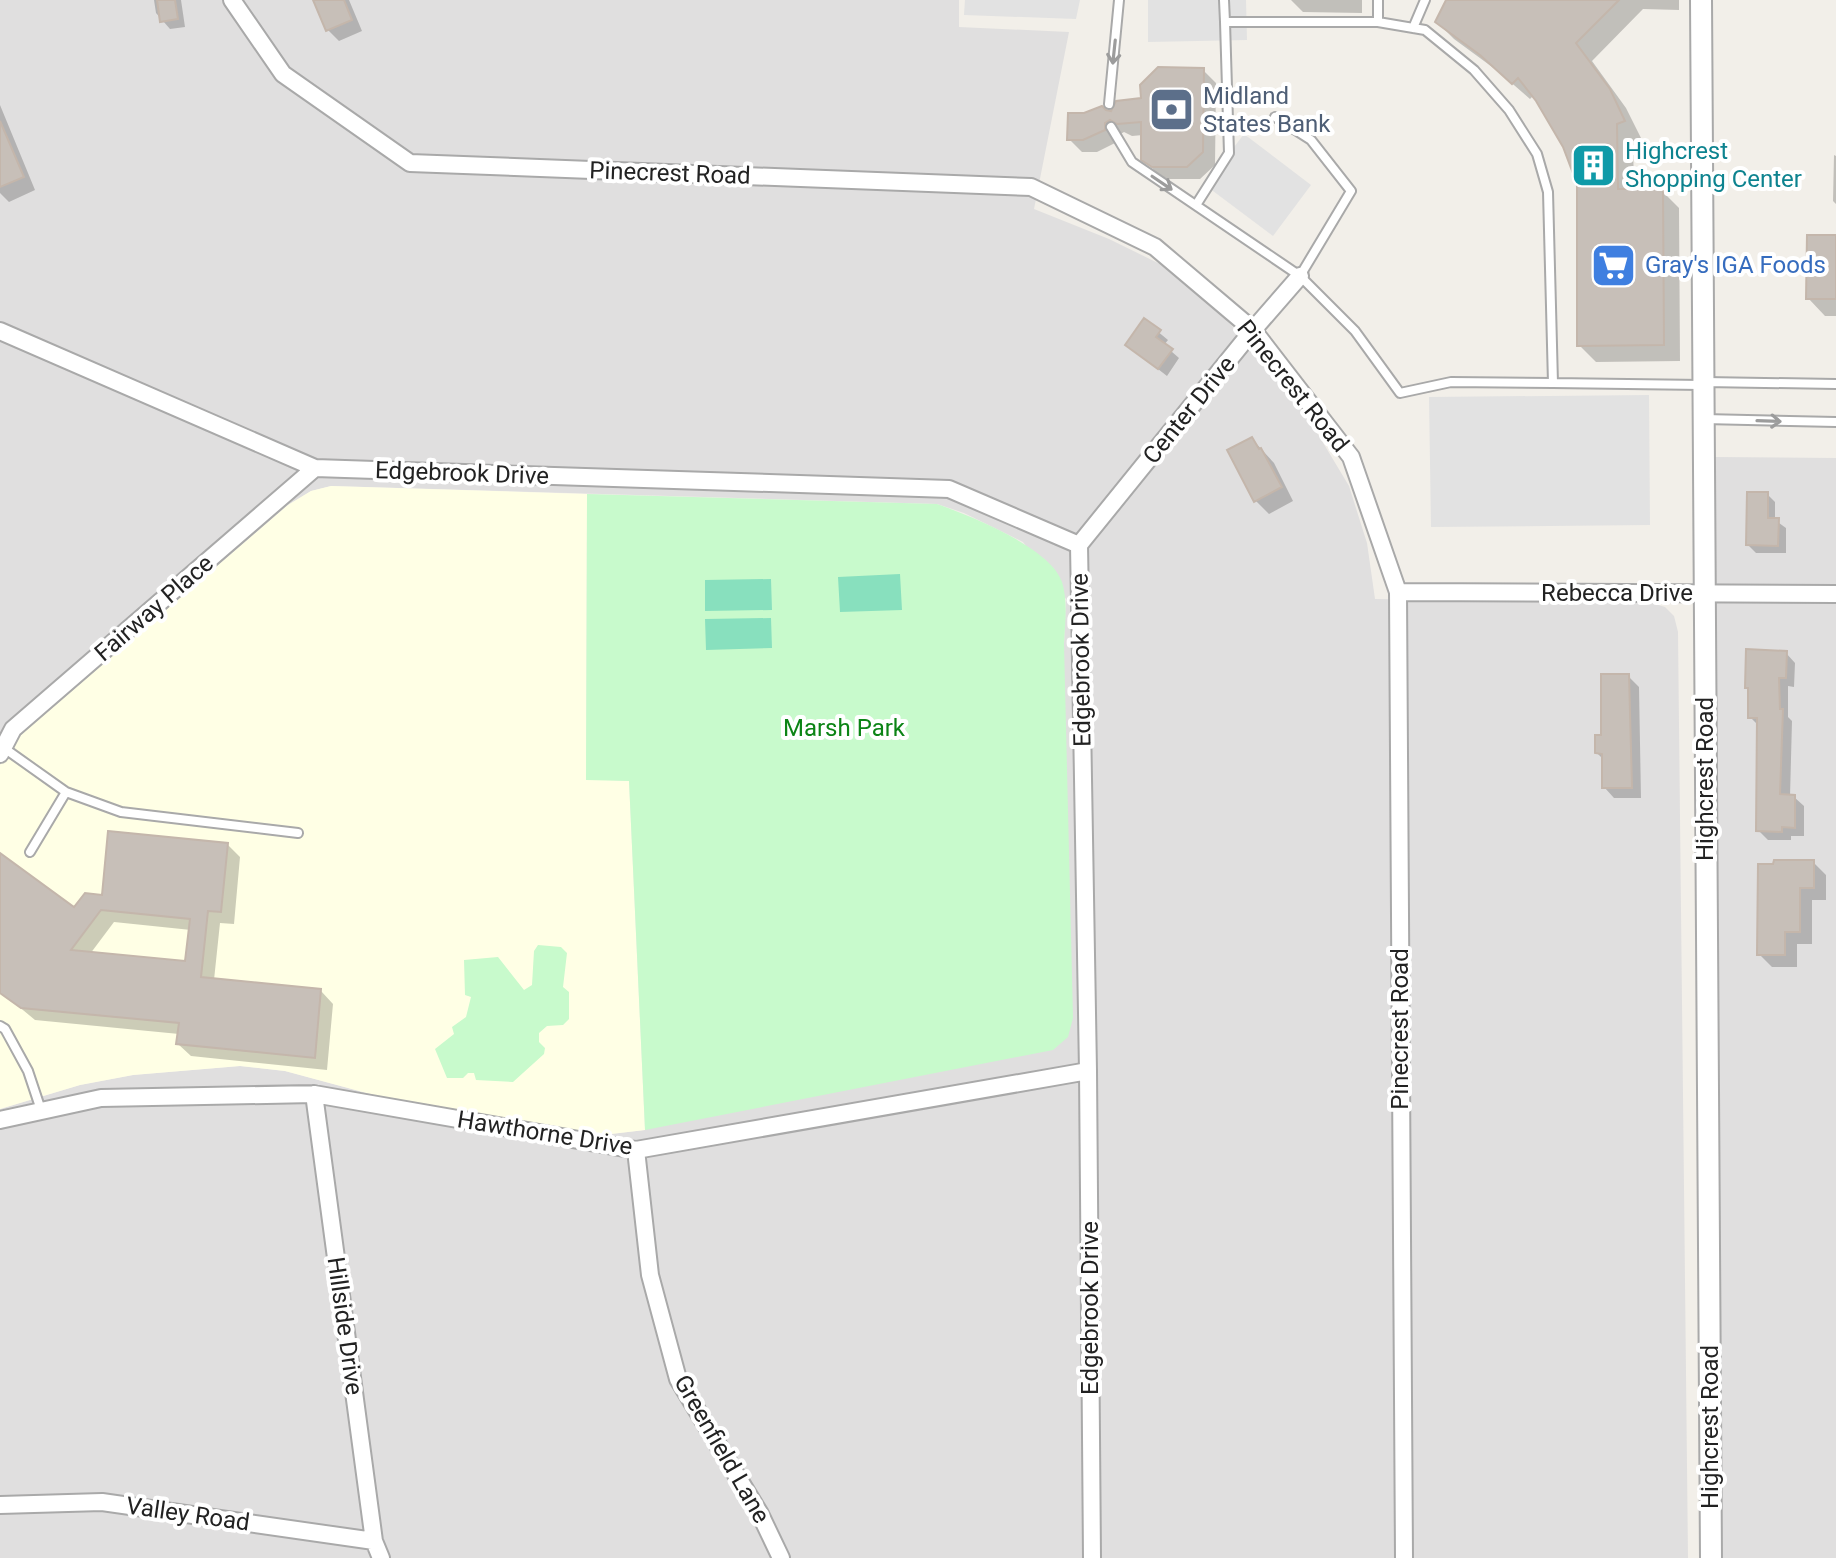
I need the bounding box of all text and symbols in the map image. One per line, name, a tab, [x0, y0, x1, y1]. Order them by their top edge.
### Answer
one-way arrow	[1106, 38, 1121, 65]
place label: Midland States Bank	[1203, 82, 1331, 138]
bank icon: Midland States Bank	[1148, 86, 1196, 134]
place label: Highcrest Shopping Center	[1625, 137, 1802, 193]
building icon: Highcrest Shopping Center	[1570, 141, 1618, 189]
street label: Pinecrest Road	[589, 156, 751, 190]
one-way arrow	[1151, 174, 1173, 191]
supermarket icon: Gray's IGA Foods	[1590, 241, 1638, 289]
place label: Gray's IGA Foods	[1645, 251, 1826, 279]
street label: Pinecrest Road	[1231, 314, 1355, 458]
street label: Center Drive	[1137, 351, 1241, 469]
one-way arrow	[1756, 413, 1782, 428]
street label: Edgebrook Drive	[375, 456, 549, 490]
street label: Fairway Place	[89, 549, 219, 667]
street label: Edgebrook Drive	[1065, 573, 1097, 747]
street label: Rebecca Drive	[1541, 579, 1693, 607]
street label: Highcrest Road	[1691, 697, 1719, 861]
park label: Marsh Park	[783, 714, 906, 742]
street label: Pinecrest Road	[1386, 948, 1414, 1110]
street label: Hawthorne Drive	[455, 1105, 635, 1161]
street label: Edgebrook Drive	[1076, 1221, 1104, 1395]
street label: Hillside Drive	[321, 1255, 369, 1397]
street label: Highcrest Road	[1696, 1345, 1724, 1509]
street label: Greenfield Lane	[668, 1370, 776, 1528]
street label: Valley Road	[124, 1491, 252, 1537]

